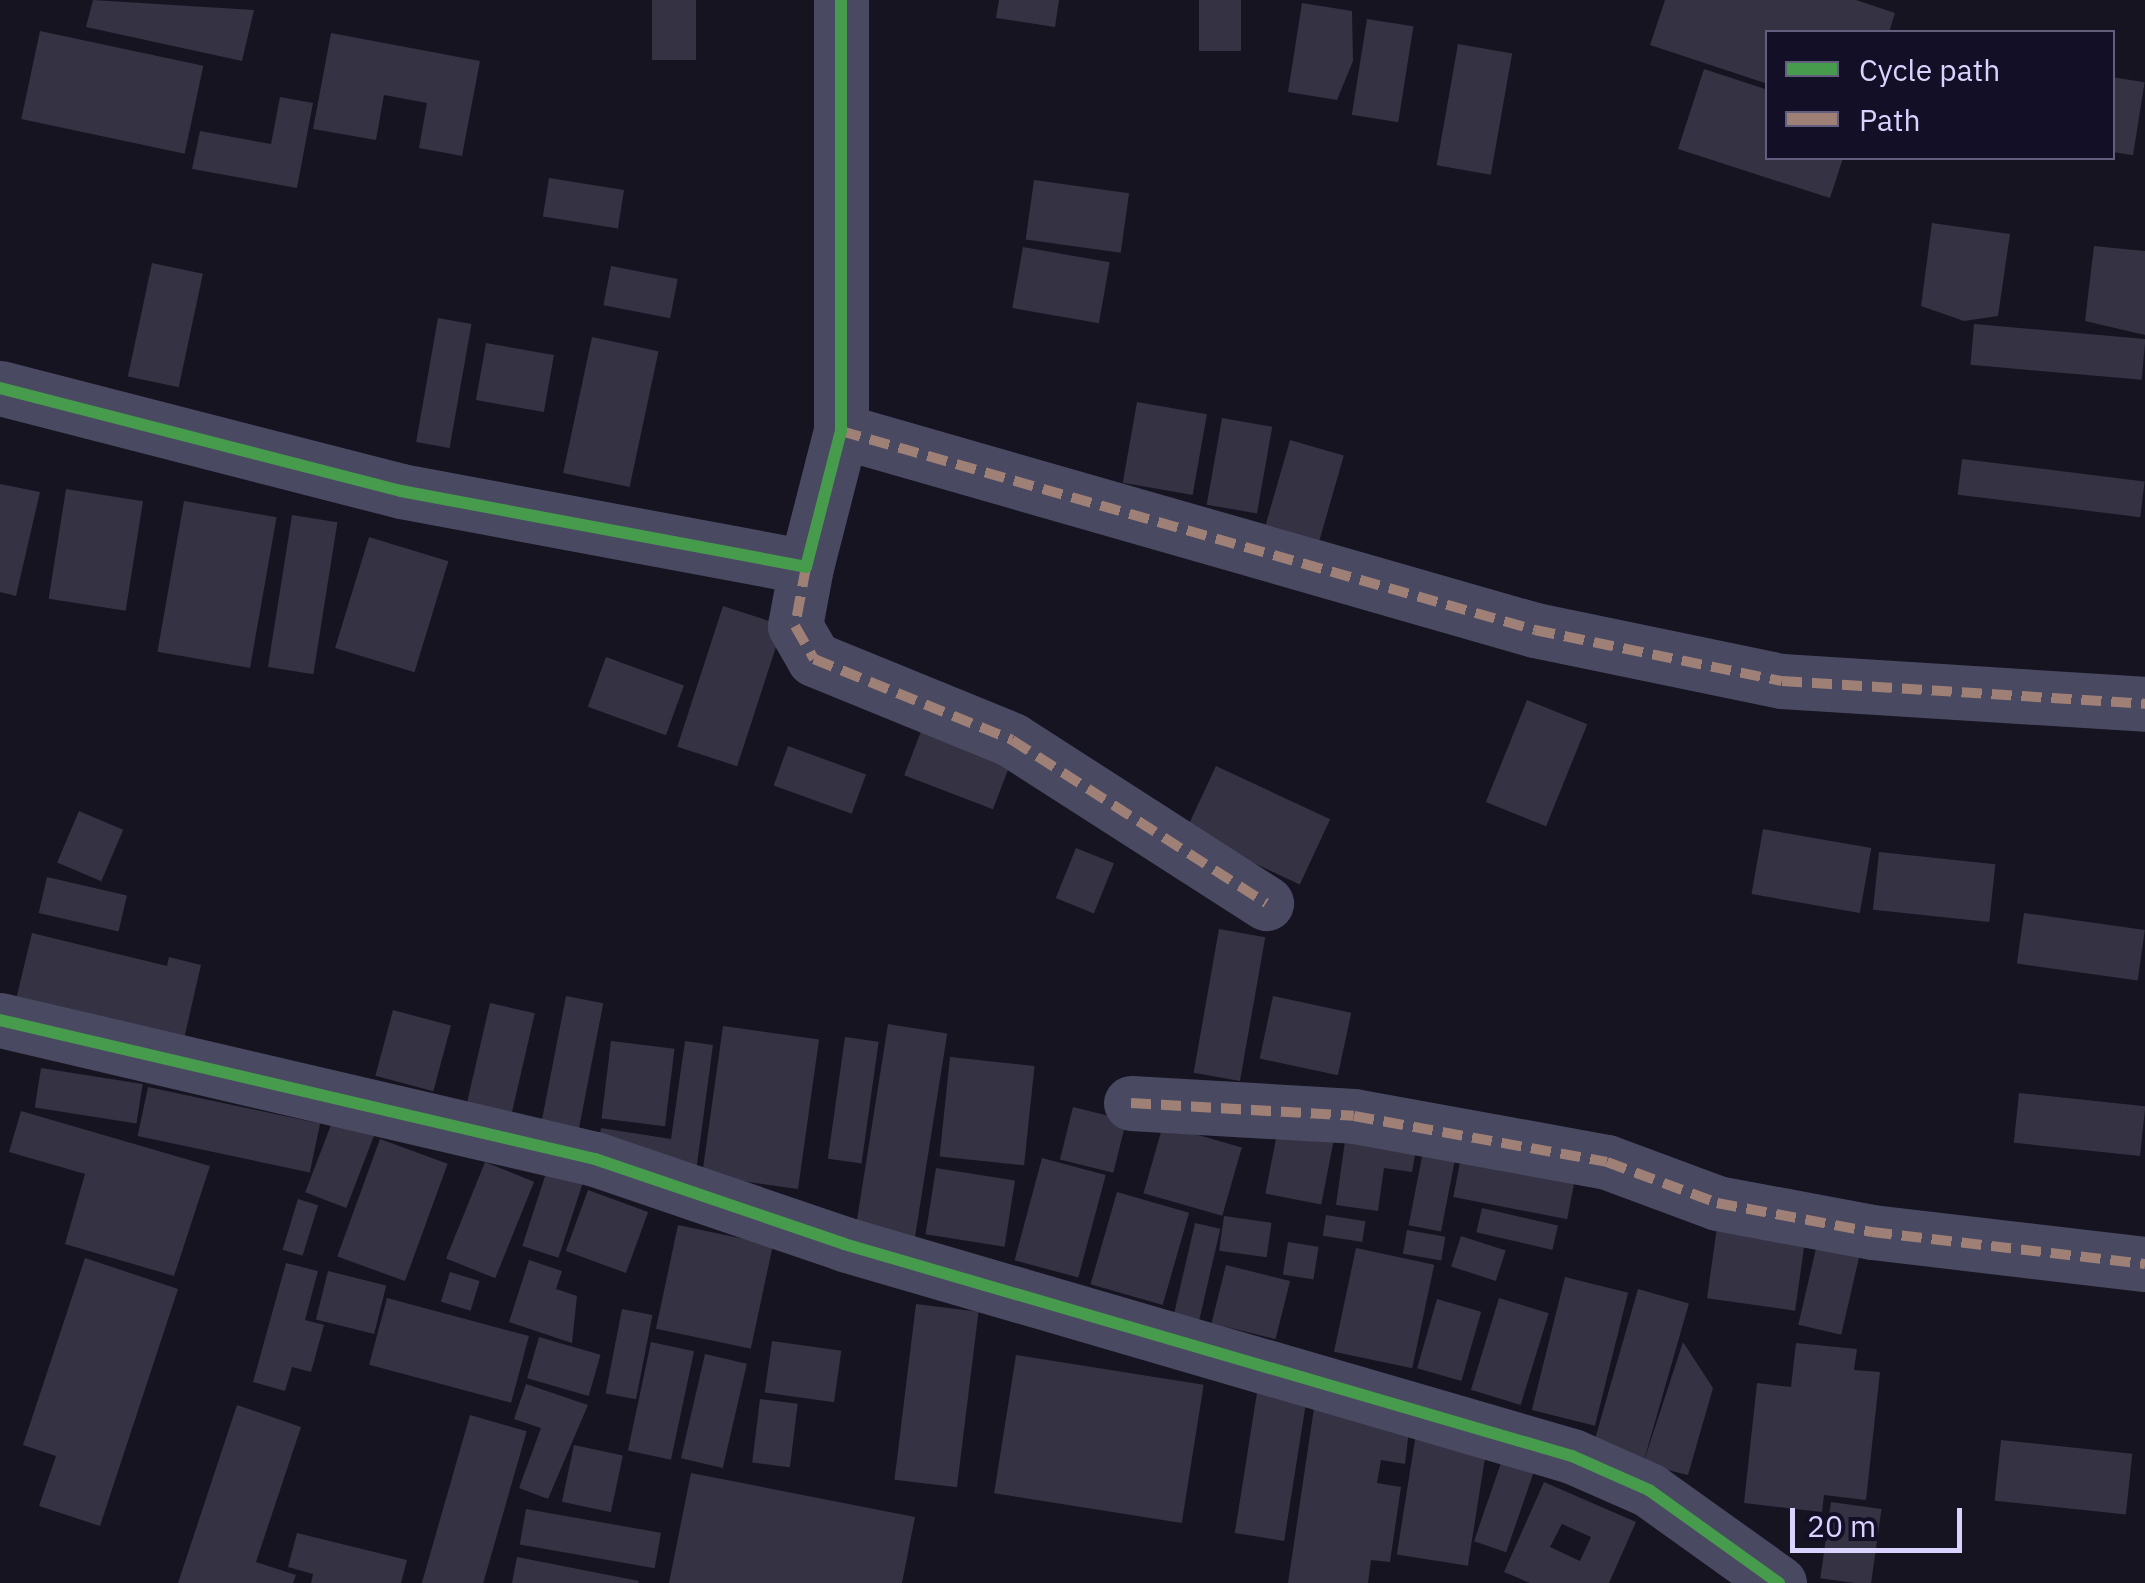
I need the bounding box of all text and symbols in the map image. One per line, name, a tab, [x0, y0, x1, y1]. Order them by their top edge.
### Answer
legend	[1765, 30, 2115, 160]
text: Cycle path	[1859, 50, 2000, 89]
text: Path	[1859, 100, 1920, 139]
scale bar	[1795, 1488, 1968, 1550]
text: 20 m	[1807, 1506, 1876, 1545]

